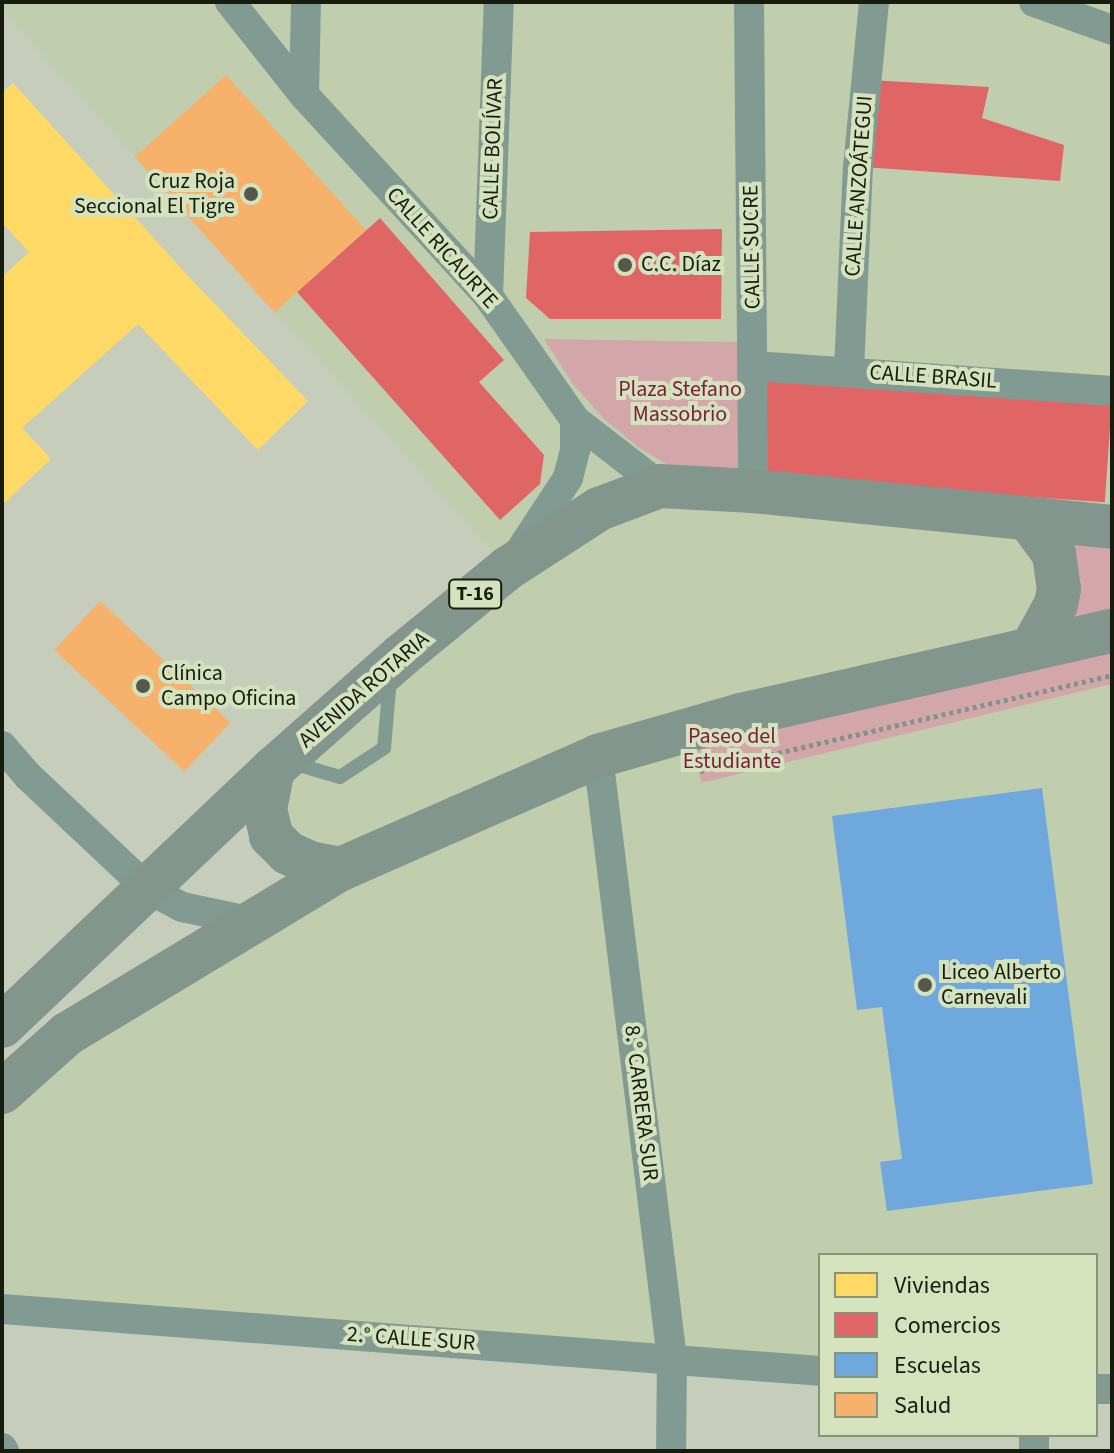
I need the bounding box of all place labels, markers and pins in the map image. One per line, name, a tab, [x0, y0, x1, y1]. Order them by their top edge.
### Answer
place label: Cruz Roja Seccional El Tigre	[74, 168, 235, 220]
marker: Cruz Roja Seccional El Tigre	[242, 185, 260, 203]
place label: C.C. Díaz	[641, 252, 721, 278]
marker: C.C. Díaz	[616, 256, 634, 274]
place label: Clínica Campo Oficina	[161, 660, 296, 712]
marker: Clínica Campo Oficina	[132, 675, 154, 697]
place label: Liceo Alberto Carnevali	[941, 959, 1061, 1010]
marker: Liceo Alberto Carnevali	[916, 976, 934, 994]

